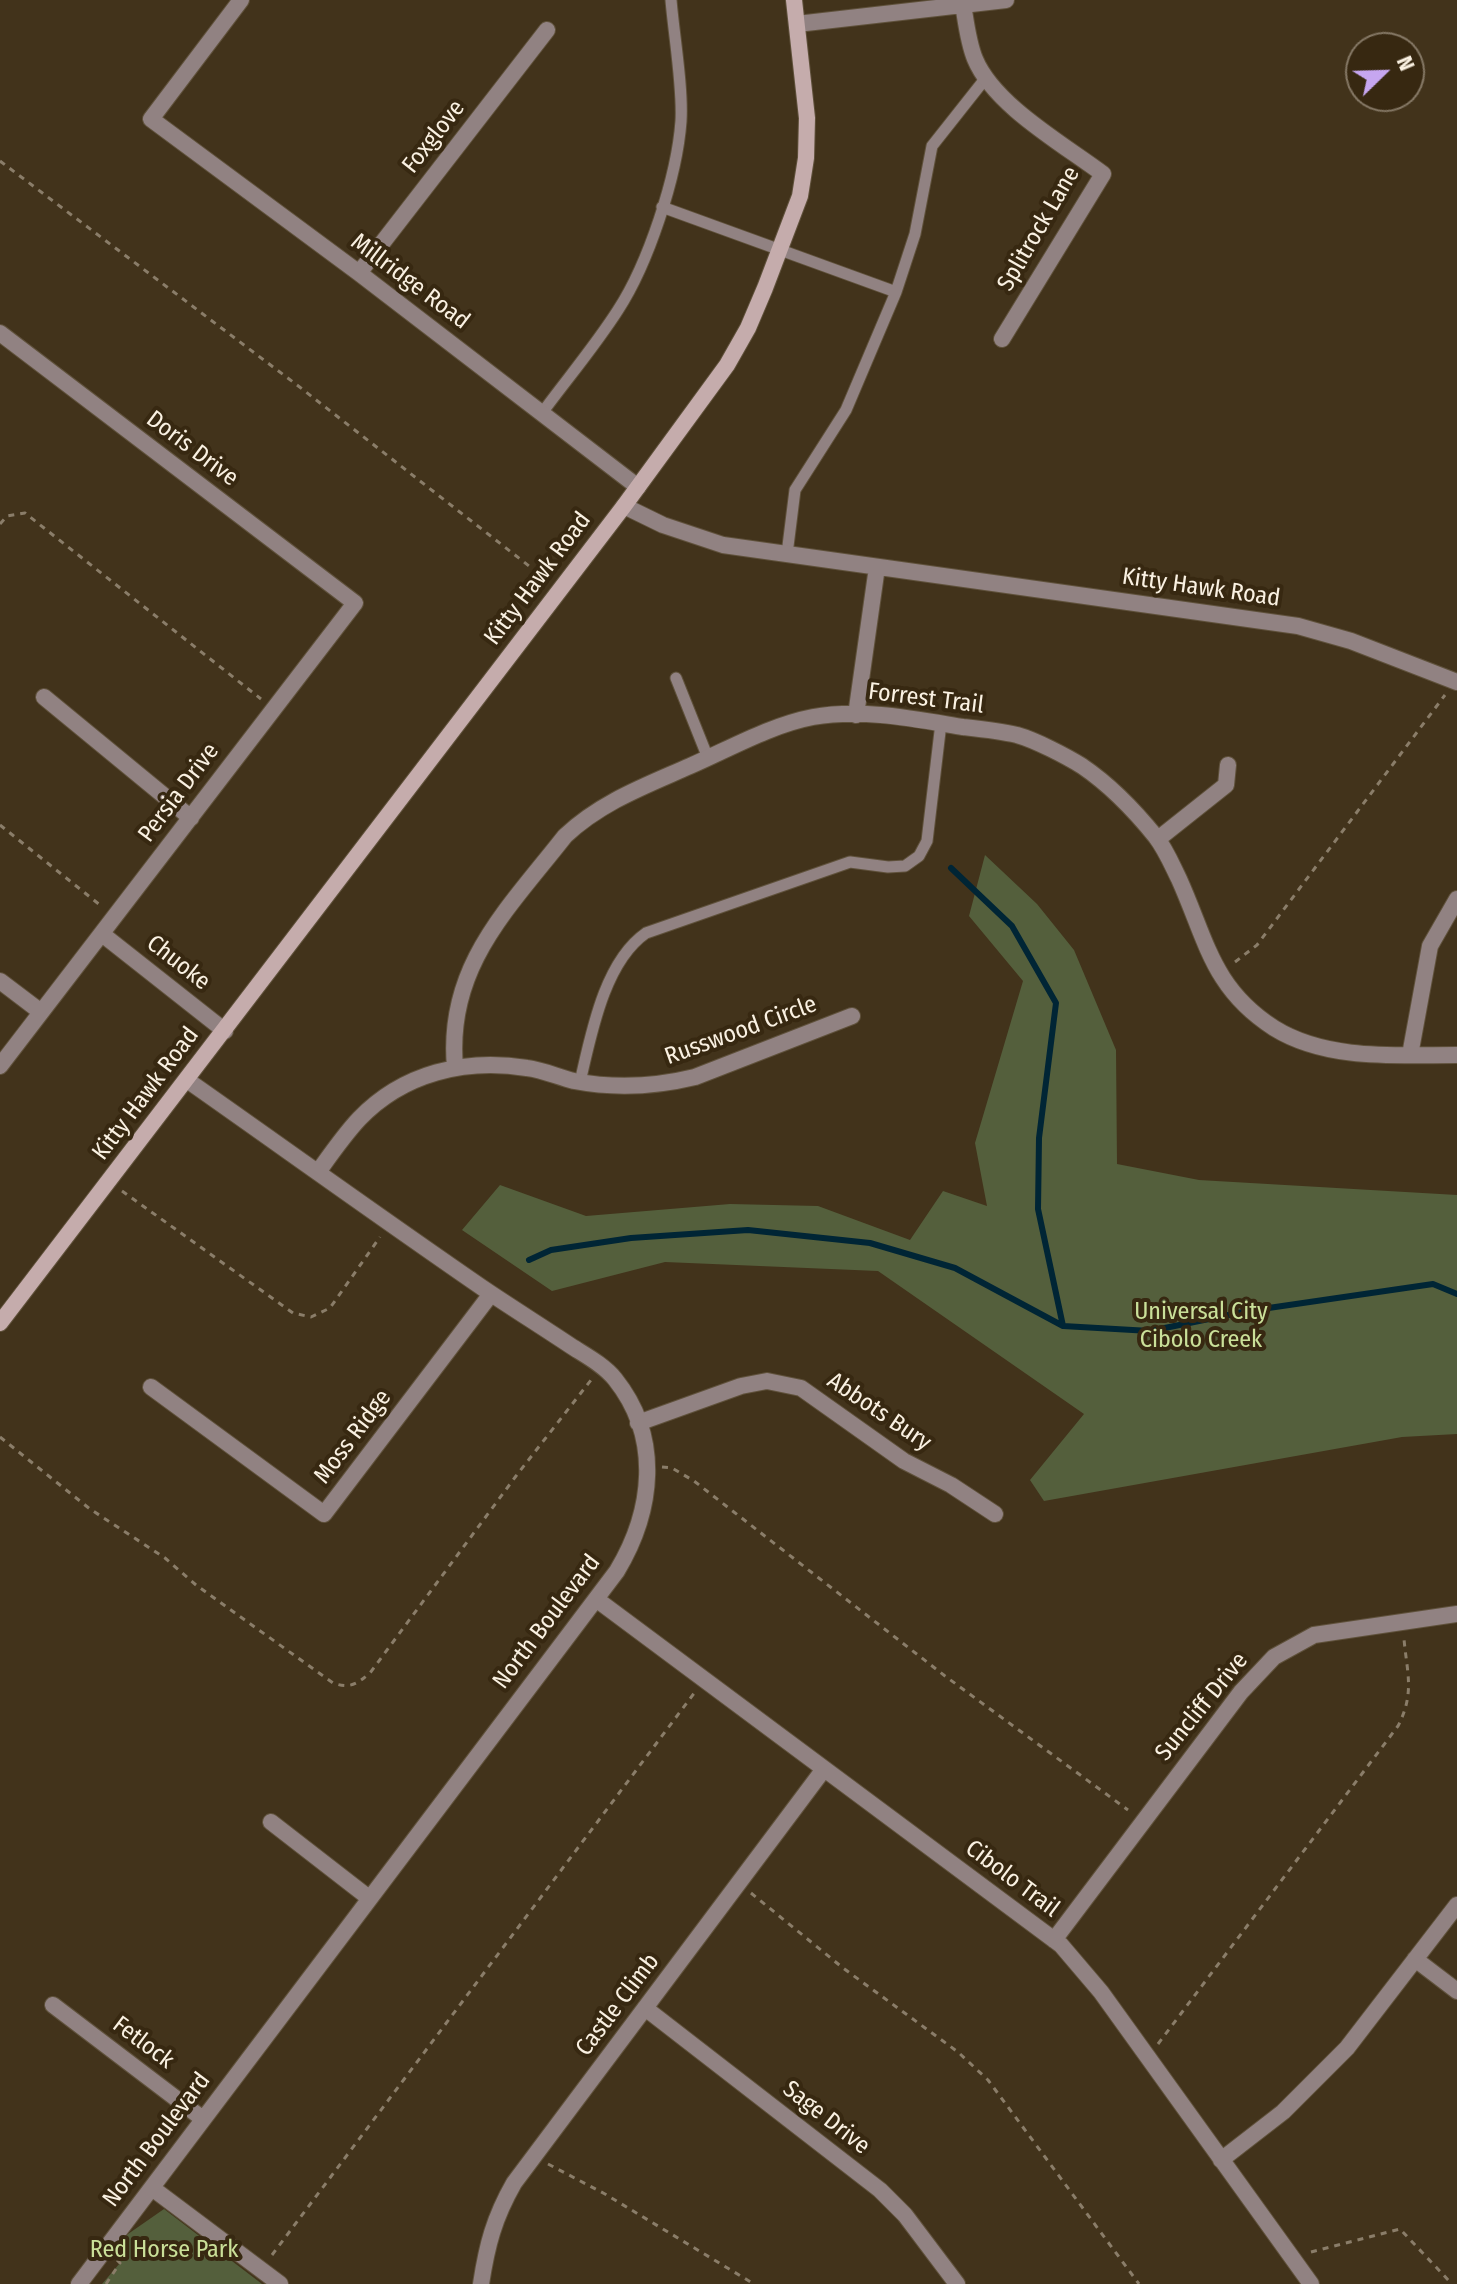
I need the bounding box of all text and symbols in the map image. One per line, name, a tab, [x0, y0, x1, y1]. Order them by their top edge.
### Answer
north arrow	[1345, 32, 1425, 112]
text: N	[1391, 52, 1421, 75]
street label: Foxglove	[397, 95, 471, 179]
street label: Splitrock Lane	[992, 162, 1086, 296]
street label: Millridge Road	[345, 228, 475, 336]
street label: Doris Drive	[140, 405, 244, 493]
street label: Kitty Hawk Road	[479, 507, 597, 651]
street label: Kitty Hawk Road	[1120, 563, 1282, 613]
street label: Forrest Trail	[867, 678, 985, 720]
street label: Persia Drive	[133, 738, 225, 848]
street label: Chuoke	[141, 929, 215, 997]
street label: Russwood Circle	[661, 990, 821, 1072]
street label: Kitty Hawk Road	[87, 1022, 205, 1166]
park label: Universal City Cibolo Creek	[1134, 1298, 1268, 1354]
street label: Abbots Bury	[822, 1367, 936, 1457]
street label: Moss Ridge	[308, 1384, 398, 1490]
street label: North Boulevard	[487, 1549, 607, 1695]
street label: Suncliff Drive	[1150, 1647, 1254, 1767]
street label: Cibolo Trail	[959, 1834, 1065, 1924]
street label: Castle Climb	[570, 1948, 666, 2062]
street label: Fetlock	[107, 2011, 179, 2075]
street label: North Boulevard	[97, 2067, 217, 2213]
street label: Sage Drive	[777, 2075, 875, 2161]
park label: Red Horse Park	[90, 2236, 238, 2264]

